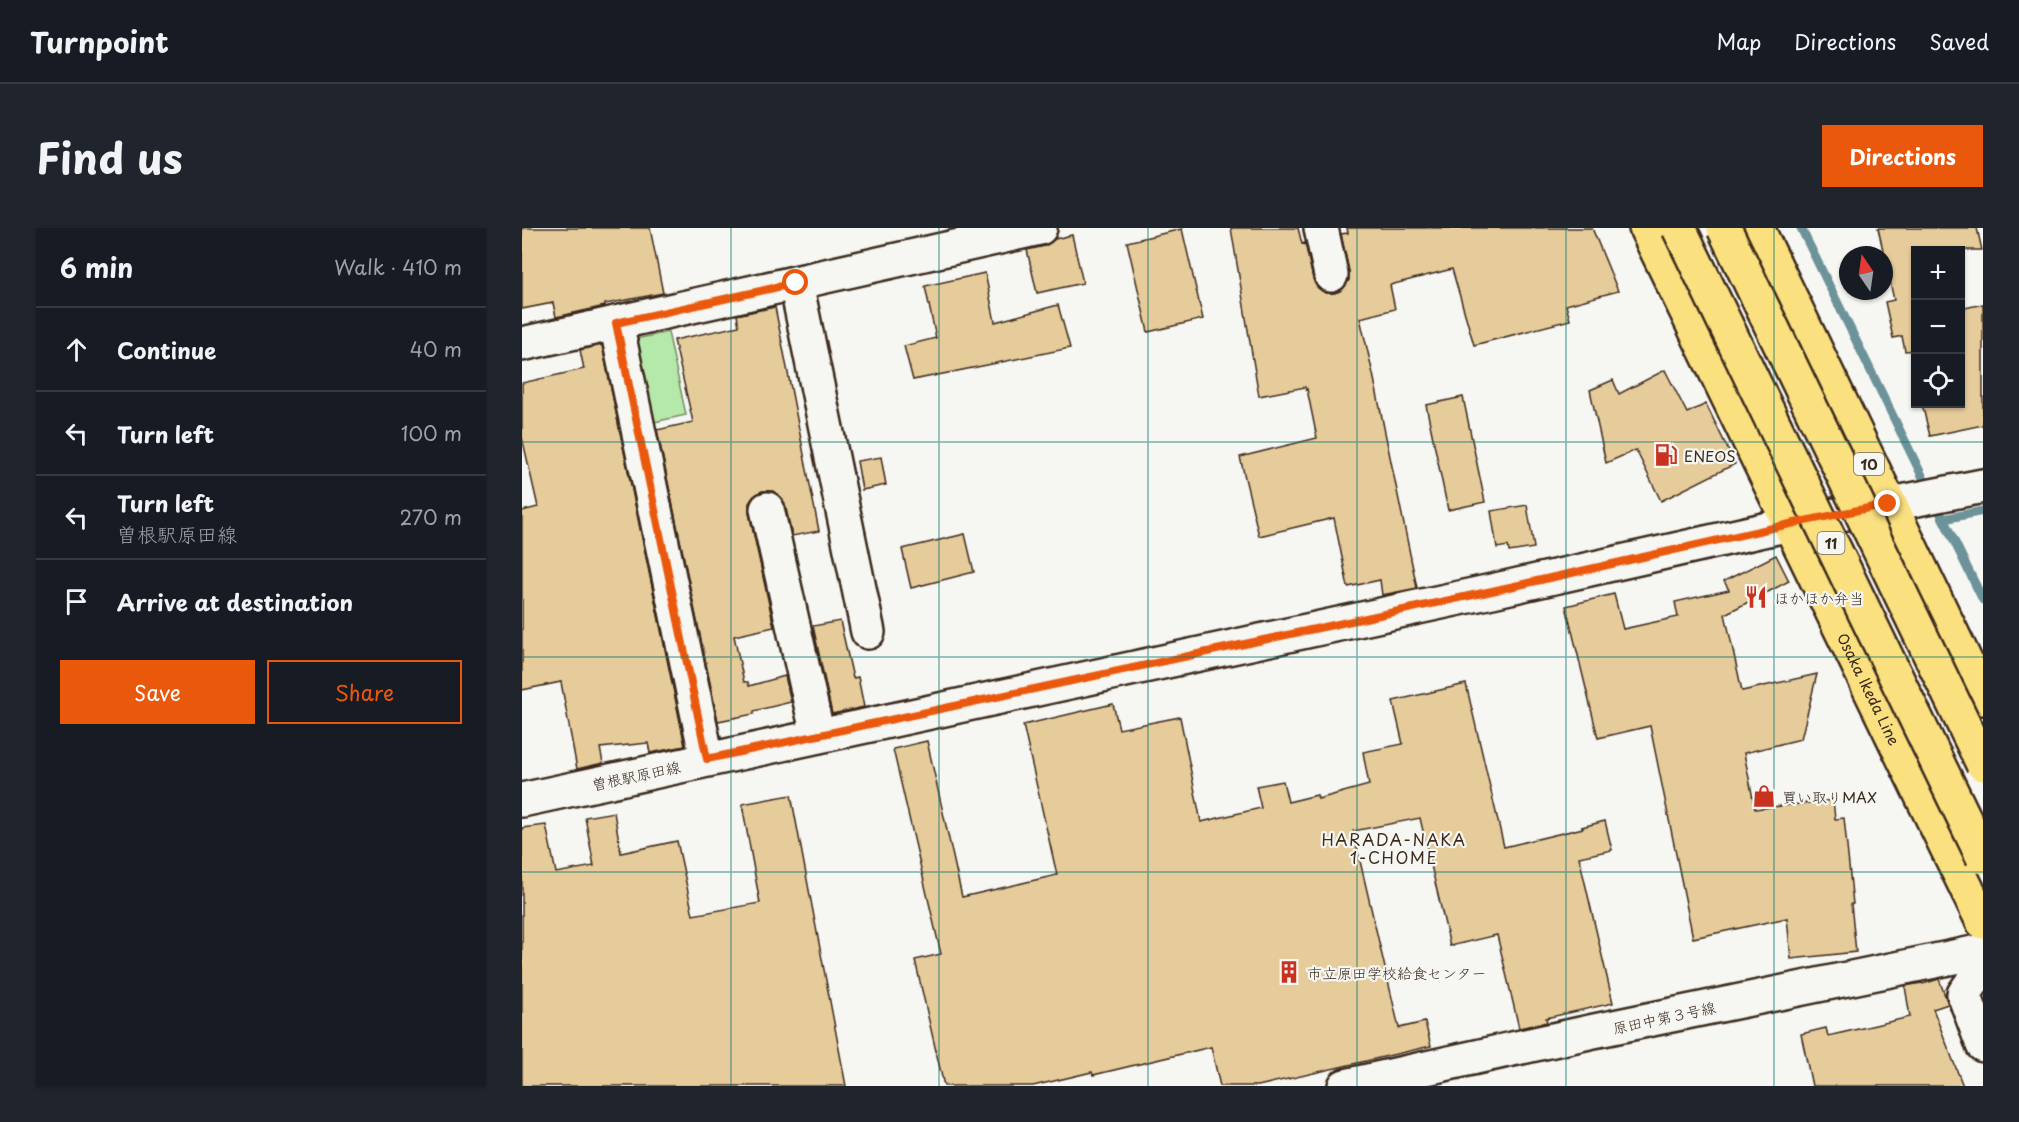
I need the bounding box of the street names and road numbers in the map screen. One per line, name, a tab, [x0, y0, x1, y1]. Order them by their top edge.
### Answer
road number: 10	[1854, 453, 1884, 475]
road number: 11	[1818, 532, 1844, 554]
street label: Osaka Ikeda Line	[1832, 628, 1907, 749]
street label: 曽根駅原田線	[590, 754, 682, 796]
street label: 原田中第３号線	[1610, 995, 1718, 1039]

